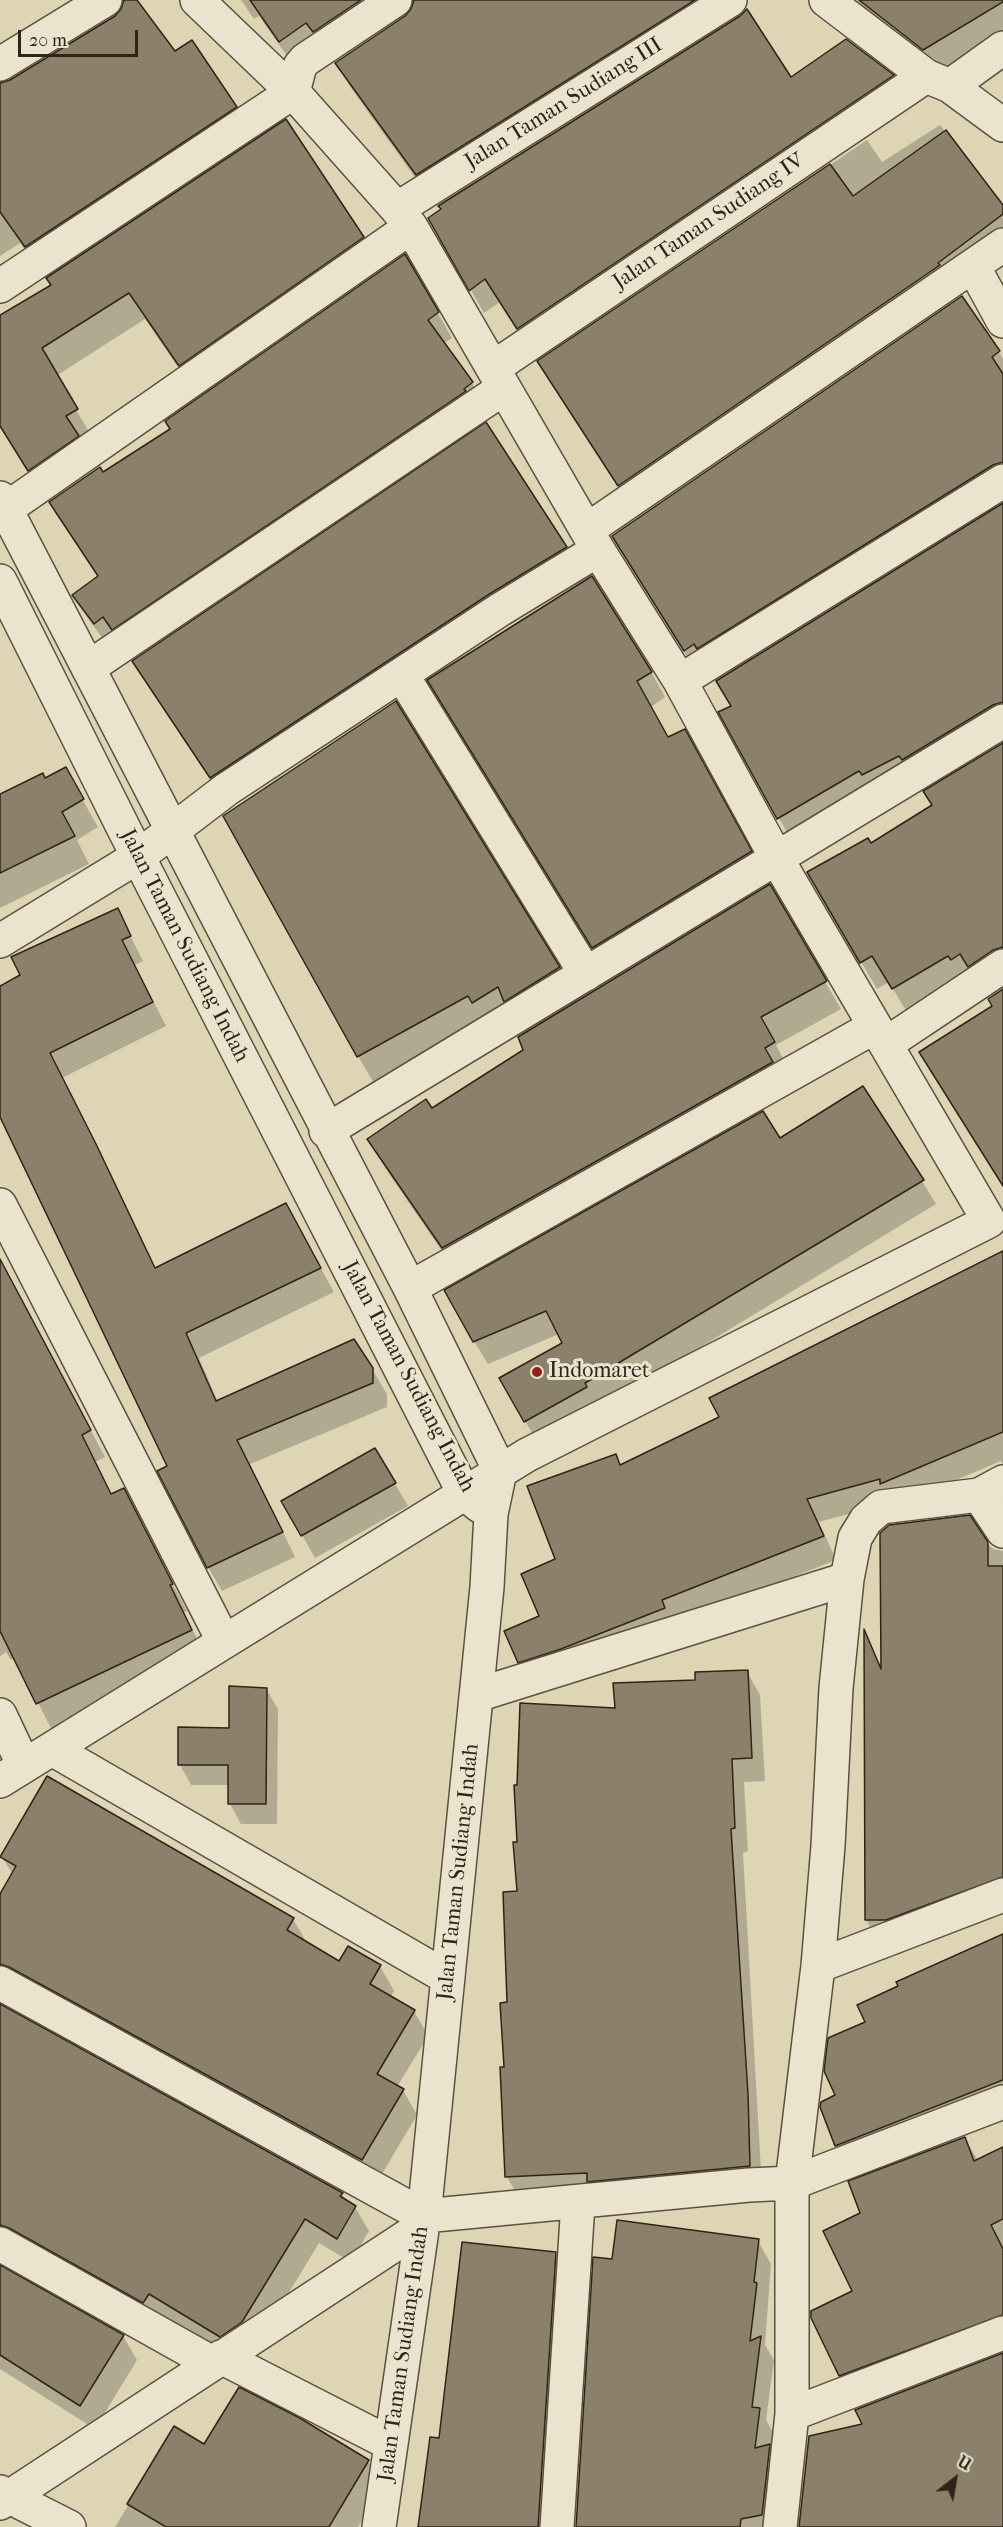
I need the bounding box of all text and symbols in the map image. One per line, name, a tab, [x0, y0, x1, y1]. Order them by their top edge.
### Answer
scale bar	[21, 18, 141, 56]
text: 20 m	[29, 30, 67, 51]
street label: Jalan Taman Sudiang III	[460, 32, 668, 176]
street label: Jalan Taman Sudiang IV	[608, 148, 810, 296]
street label: Jalan Taman Sudiang Indah	[114, 825, 254, 1067]
street label: Jalan Taman Sudiang Indah	[336, 1257, 480, 1497]
place label: Indomaret	[549, 1359, 650, 1385]
marker: Indomaret	[530, 1365, 544, 1379]
street label: Jalan Taman Sudiang Indah	[432, 1742, 486, 2002]
street label: Jalan Taman Sudiang Indah	[373, 2224, 435, 2484]
north arrow	[925, 2449, 985, 2509]
text: U	[954, 2452, 975, 2474]

